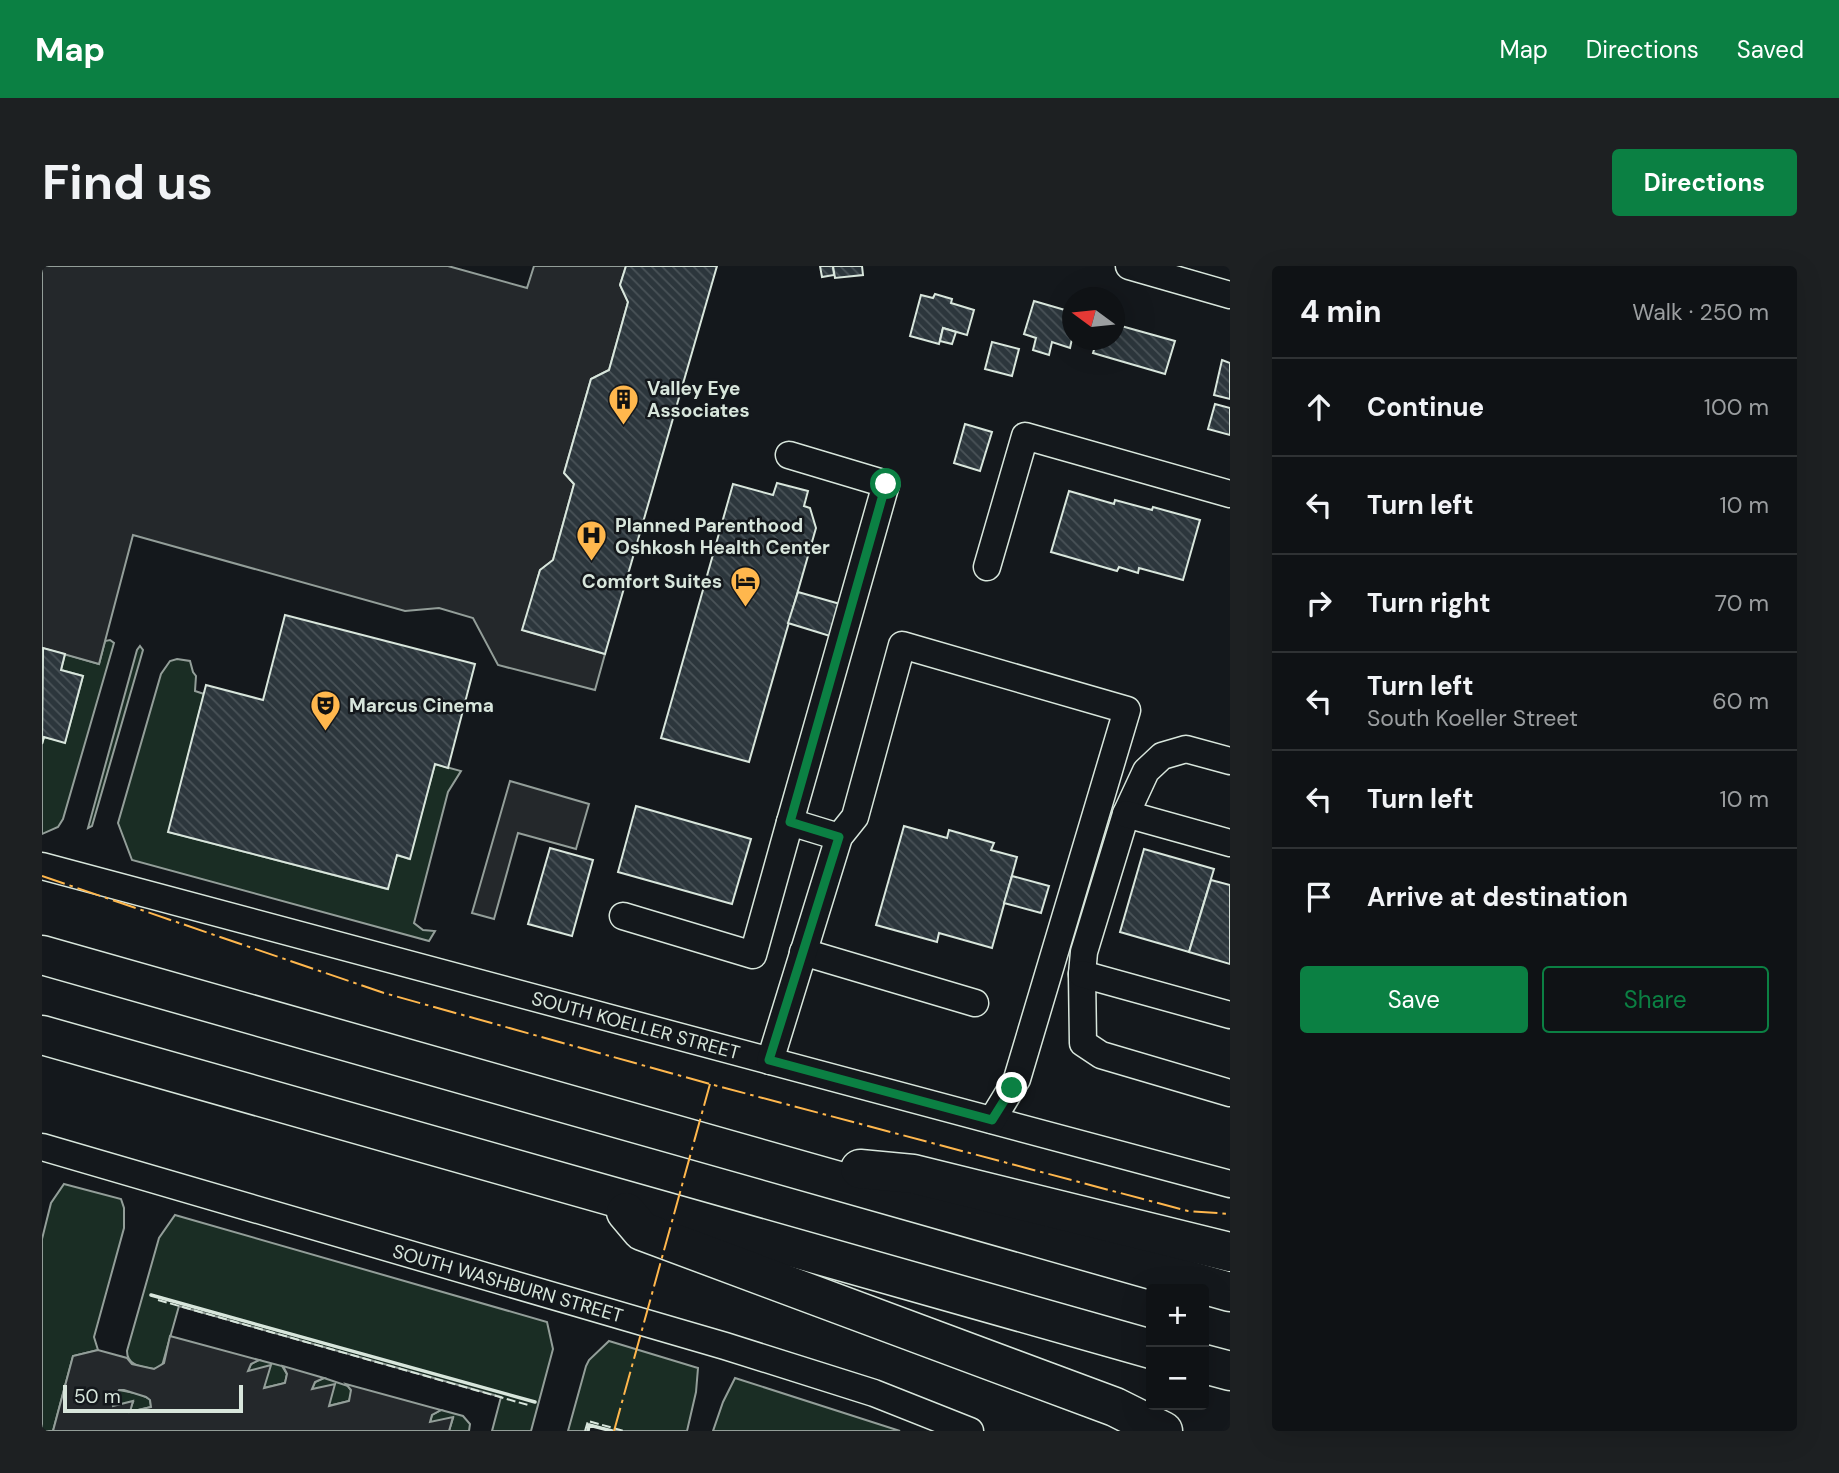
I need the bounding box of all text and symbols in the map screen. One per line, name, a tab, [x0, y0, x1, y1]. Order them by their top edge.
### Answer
text: Map	[35, 28, 105, 71]
text: Map	[1500, 34, 1548, 65]
text: Directions	[1586, 34, 1699, 65]
text: Saved	[1737, 34, 1804, 65]
button: Directions	[1612, 149, 1797, 216]
text: Find us	[42, 150, 213, 214]
north arrow	[1062, 287, 1125, 350]
text: 4 min	[1300, 292, 1382, 331]
text: Walk · 250 m	[1632, 297, 1769, 327]
place label: Valley Eye Associates	[647, 376, 750, 423]
building icon: Valley Eye Associates	[607, 382, 641, 426]
icon: ahead	[1300, 388, 1338, 426]
text: Continue	[1367, 390, 1484, 424]
text: 100 m	[1704, 392, 1769, 422]
route start	[870, 468, 901, 499]
icon: left	[1300, 486, 1338, 524]
text: Turn left	[1367, 488, 1474, 522]
text: 10 m	[1719, 490, 1769, 520]
place label: Planned Parenthood Oshkosh Health Center	[615, 513, 830, 560]
hospital icon: Planned Parenthood Oshkosh Health Center	[575, 519, 609, 563]
hotel icon: Comfort Suites	[728, 564, 762, 608]
place label: Comfort Suites	[582, 569, 722, 594]
icon: right	[1300, 584, 1338, 622]
text: Turn right	[1367, 586, 1491, 620]
text: 70 m	[1715, 588, 1769, 618]
text: Turn left	[1367, 669, 1474, 703]
icon: left	[1300, 682, 1338, 720]
text: 60 m	[1712, 686, 1769, 716]
theatre icon: Marcus Cinema	[309, 688, 343, 732]
place label: Marcus Cinema	[349, 693, 494, 718]
text: South Koeller Street	[1367, 703, 1578, 733]
icon: left	[1300, 780, 1338, 818]
text: Turn left	[1367, 782, 1474, 816]
text: 10 m	[1719, 784, 1769, 814]
icon: arrive	[1300, 878, 1338, 916]
text: Arrive at destination	[1367, 880, 1628, 914]
button: Save	[1300, 966, 1528, 1033]
button: Share	[1542, 966, 1769, 1033]
street label: SOUTH KOELLER STREET	[529, 986, 743, 1065]
route end	[996, 1072, 1027, 1103]
street label: SOUTH WASHBURN STREET	[390, 1239, 626, 1328]
map controls	[1146, 1284, 1209, 1410]
button: +	[1146, 1284, 1209, 1347]
button: −	[1146, 1347, 1209, 1410]
scale bar	[63, 1382, 243, 1414]
text: 50 m	[74, 1384, 121, 1409]

